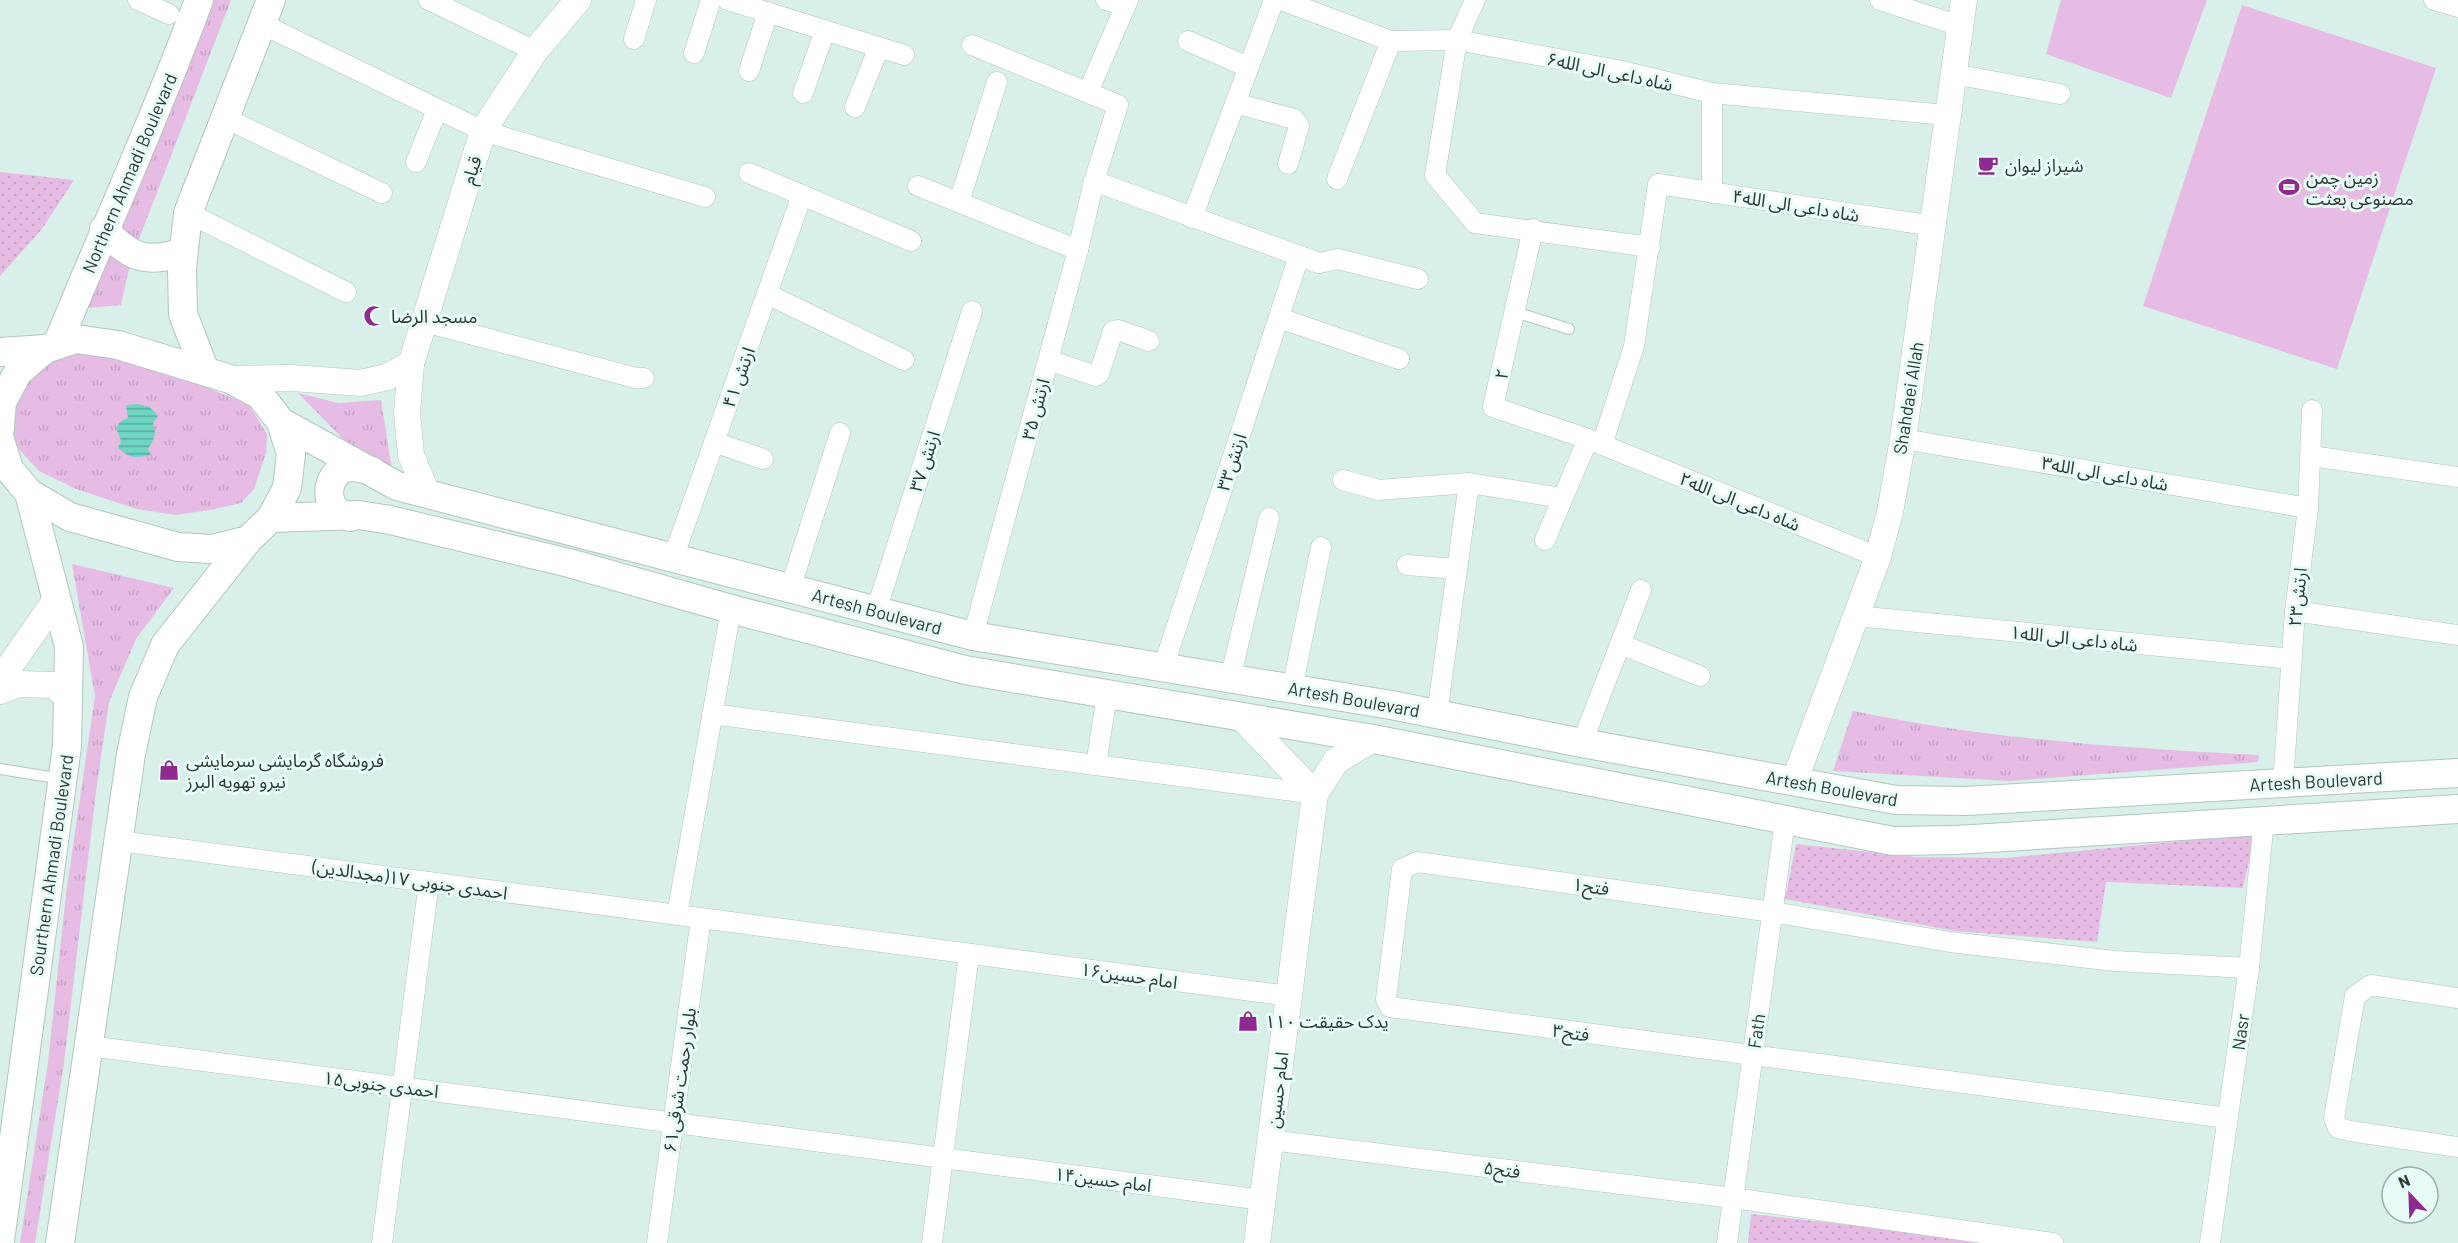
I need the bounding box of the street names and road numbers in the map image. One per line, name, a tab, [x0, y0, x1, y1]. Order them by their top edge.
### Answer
street label: شاه داعی الی الله۶	[1545, 47, 1675, 96]
street label: Northern Ahmadi Boulevard	[77, 70, 181, 276]
street label: قیام	[456, 153, 490, 188]
street label: شاه داعی الی الله۴	[1731, 184, 1861, 227]
street label: Shahdaei Allah	[1888, 340, 1928, 456]
street label: ارتش ۴۱	[717, 344, 760, 411]
street label: ۲	[1489, 367, 1513, 381]
street label: ارتش ۳۵	[1016, 376, 1055, 442]
street label: ارتش ۳۷	[904, 428, 945, 495]
street label: ارتش۳۳	[1211, 430, 1252, 494]
street label: شاه داعی الی الله۳	[2040, 451, 2170, 496]
street label: شاه داعی الی الله۲	[1676, 467, 1804, 536]
street label: ارتش۲۳	[2283, 566, 2312, 628]
street label: Artesh Boulevard	[810, 583, 944, 639]
street label: شاه داعی الی الله۱	[2009, 620, 2139, 657]
street label: Artesh Boulevard	[1286, 677, 1422, 721]
street label: Sourthern Ahmadi Boulevard	[25, 753, 77, 977]
street label: Artesh Boulevard	[1764, 766, 1900, 810]
street label: Artesh Boulevard	[2249, 767, 2383, 795]
street label: احمدی جنوبی ۱۷(مجدالدین)	[310, 854, 509, 905]
street label: ۱فتح	[1571, 873, 1611, 902]
street label: امام حسین۱۶	[1079, 957, 1179, 997]
street label: بلوار رحمت شرقی۶۱	[658, 1006, 701, 1154]
street label: Fath	[1743, 1012, 1769, 1050]
street label: Nasr	[2227, 1012, 2254, 1052]
street label: ۳فتح	[1551, 1019, 1591, 1048]
street label: امام حسین	[1261, 1050, 1297, 1130]
street label: احمدی جنوبی۱۵	[322, 1066, 440, 1103]
street label: ۵فتح	[1482, 1156, 1522, 1185]
street label: امام حسین۱۴	[1053, 1162, 1153, 1200]

